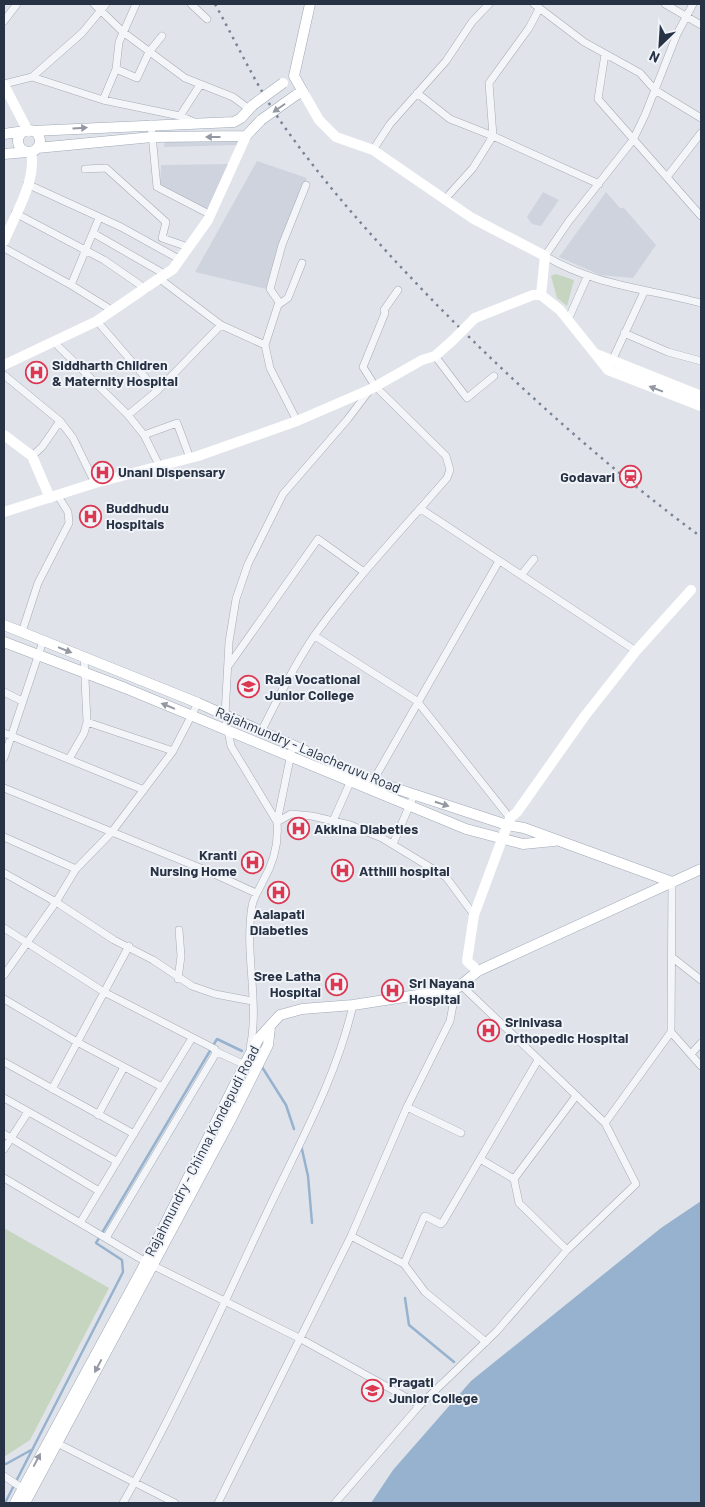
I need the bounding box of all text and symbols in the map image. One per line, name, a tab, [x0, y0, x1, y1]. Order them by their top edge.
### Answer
north arrow	[635, 20, 685, 70]
text: N	[646, 48, 662, 67]
one-way arrow	[272, 103, 286, 113]
one-way arrow	[73, 124, 89, 132]
one-way arrow	[205, 133, 221, 141]
place label: Siddharth Children & Maternity Hospital	[52, 356, 178, 389]
hospital icon: Siddharth Children & Maternity Hospital	[24, 361, 48, 385]
one-way arrow	[648, 385, 663, 392]
hospital icon: Unani Dispensary	[90, 460, 114, 484]
place label: Unani Dispensary	[118, 463, 225, 480]
station icon: Godavari	[619, 465, 643, 489]
place label: Godavari	[560, 468, 615, 485]
place label: Buddhudu Hospitals	[106, 499, 169, 532]
hospital icon: Buddhudu Hospitals	[78, 504, 102, 528]
one-way arrow	[58, 646, 73, 654]
place label: Raja Vocational Junior College	[265, 670, 360, 703]
school or university icon: Raja Vocational Junior College	[237, 675, 261, 699]
one-way arrow	[160, 702, 175, 710]
street label: Rajahmundry - Lalacheruvu Road	[213, 703, 403, 796]
one-way arrow	[435, 800, 450, 808]
hospital icon: Akkina Diabeties	[286, 817, 310, 841]
place label: Akkina Diabeties	[314, 820, 418, 837]
place label: Kranti Nursing Home	[150, 846, 237, 879]
hospital icon: Kranti Nursing Home	[241, 851, 265, 875]
hospital icon: Atthili hospital	[331, 859, 355, 883]
place label: Atthili hospital	[359, 862, 450, 879]
hospital icon: Aalapati Diabeties	[267, 880, 291, 904]
place label: Aalapati Diabeties	[250, 905, 308, 938]
place label: Sree Latha Hospital	[254, 967, 321, 1000]
hospital icon: Sree Latha Hospital	[325, 972, 349, 996]
place label: Sri Nayana Hospital	[409, 974, 475, 1007]
hospital icon: Sri Nayana Hospital	[381, 979, 405, 1003]
place label: Srinivasa Orthopedic Hospital	[505, 1013, 629, 1046]
hospital icon: Srinivasa Orthopedic Hospital	[477, 1018, 501, 1042]
street label: Rajahmundry - Chinna Kondepudi Road	[141, 1042, 262, 1259]
one-way arrow	[94, 1359, 102, 1374]
place label: Pragati Junior College	[389, 1373, 479, 1406]
school or university icon: Pragati Junior College	[361, 1378, 385, 1402]
one-way arrow	[33, 1453, 41, 1467]

